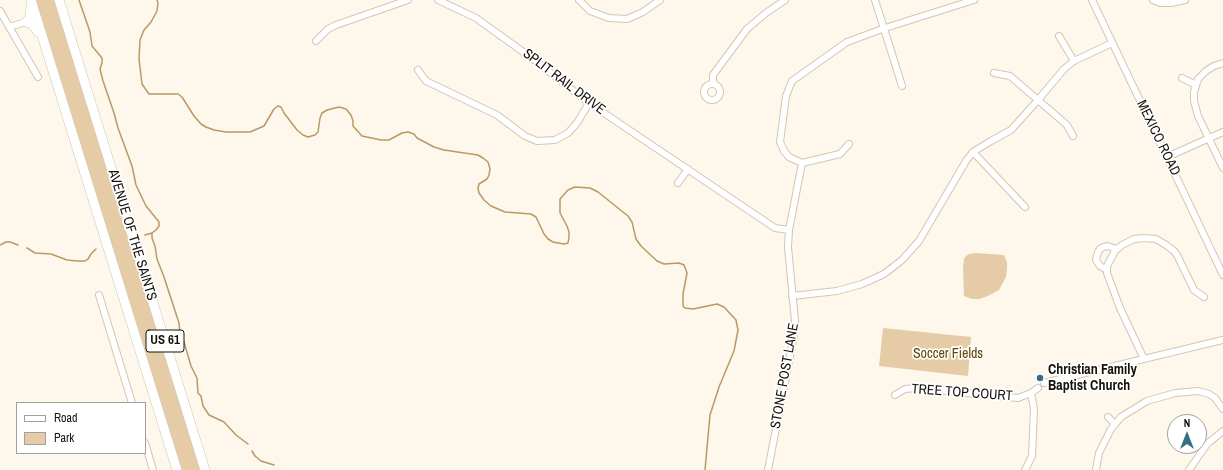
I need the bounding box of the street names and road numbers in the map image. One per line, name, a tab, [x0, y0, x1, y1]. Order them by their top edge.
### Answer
street label: SPLIT RAIL DRIVE	[519, 46, 609, 118]
street label: MEXICO ROAD	[1133, 98, 1183, 178]
street label: AVENUE OF THE SAINTS	[104, 167, 160, 303]
street label: STONE POST LANE	[767, 322, 803, 430]
road number: US 61	[146, 330, 184, 352]
street label: TREE TOP COURT	[911, 381, 1013, 405]

